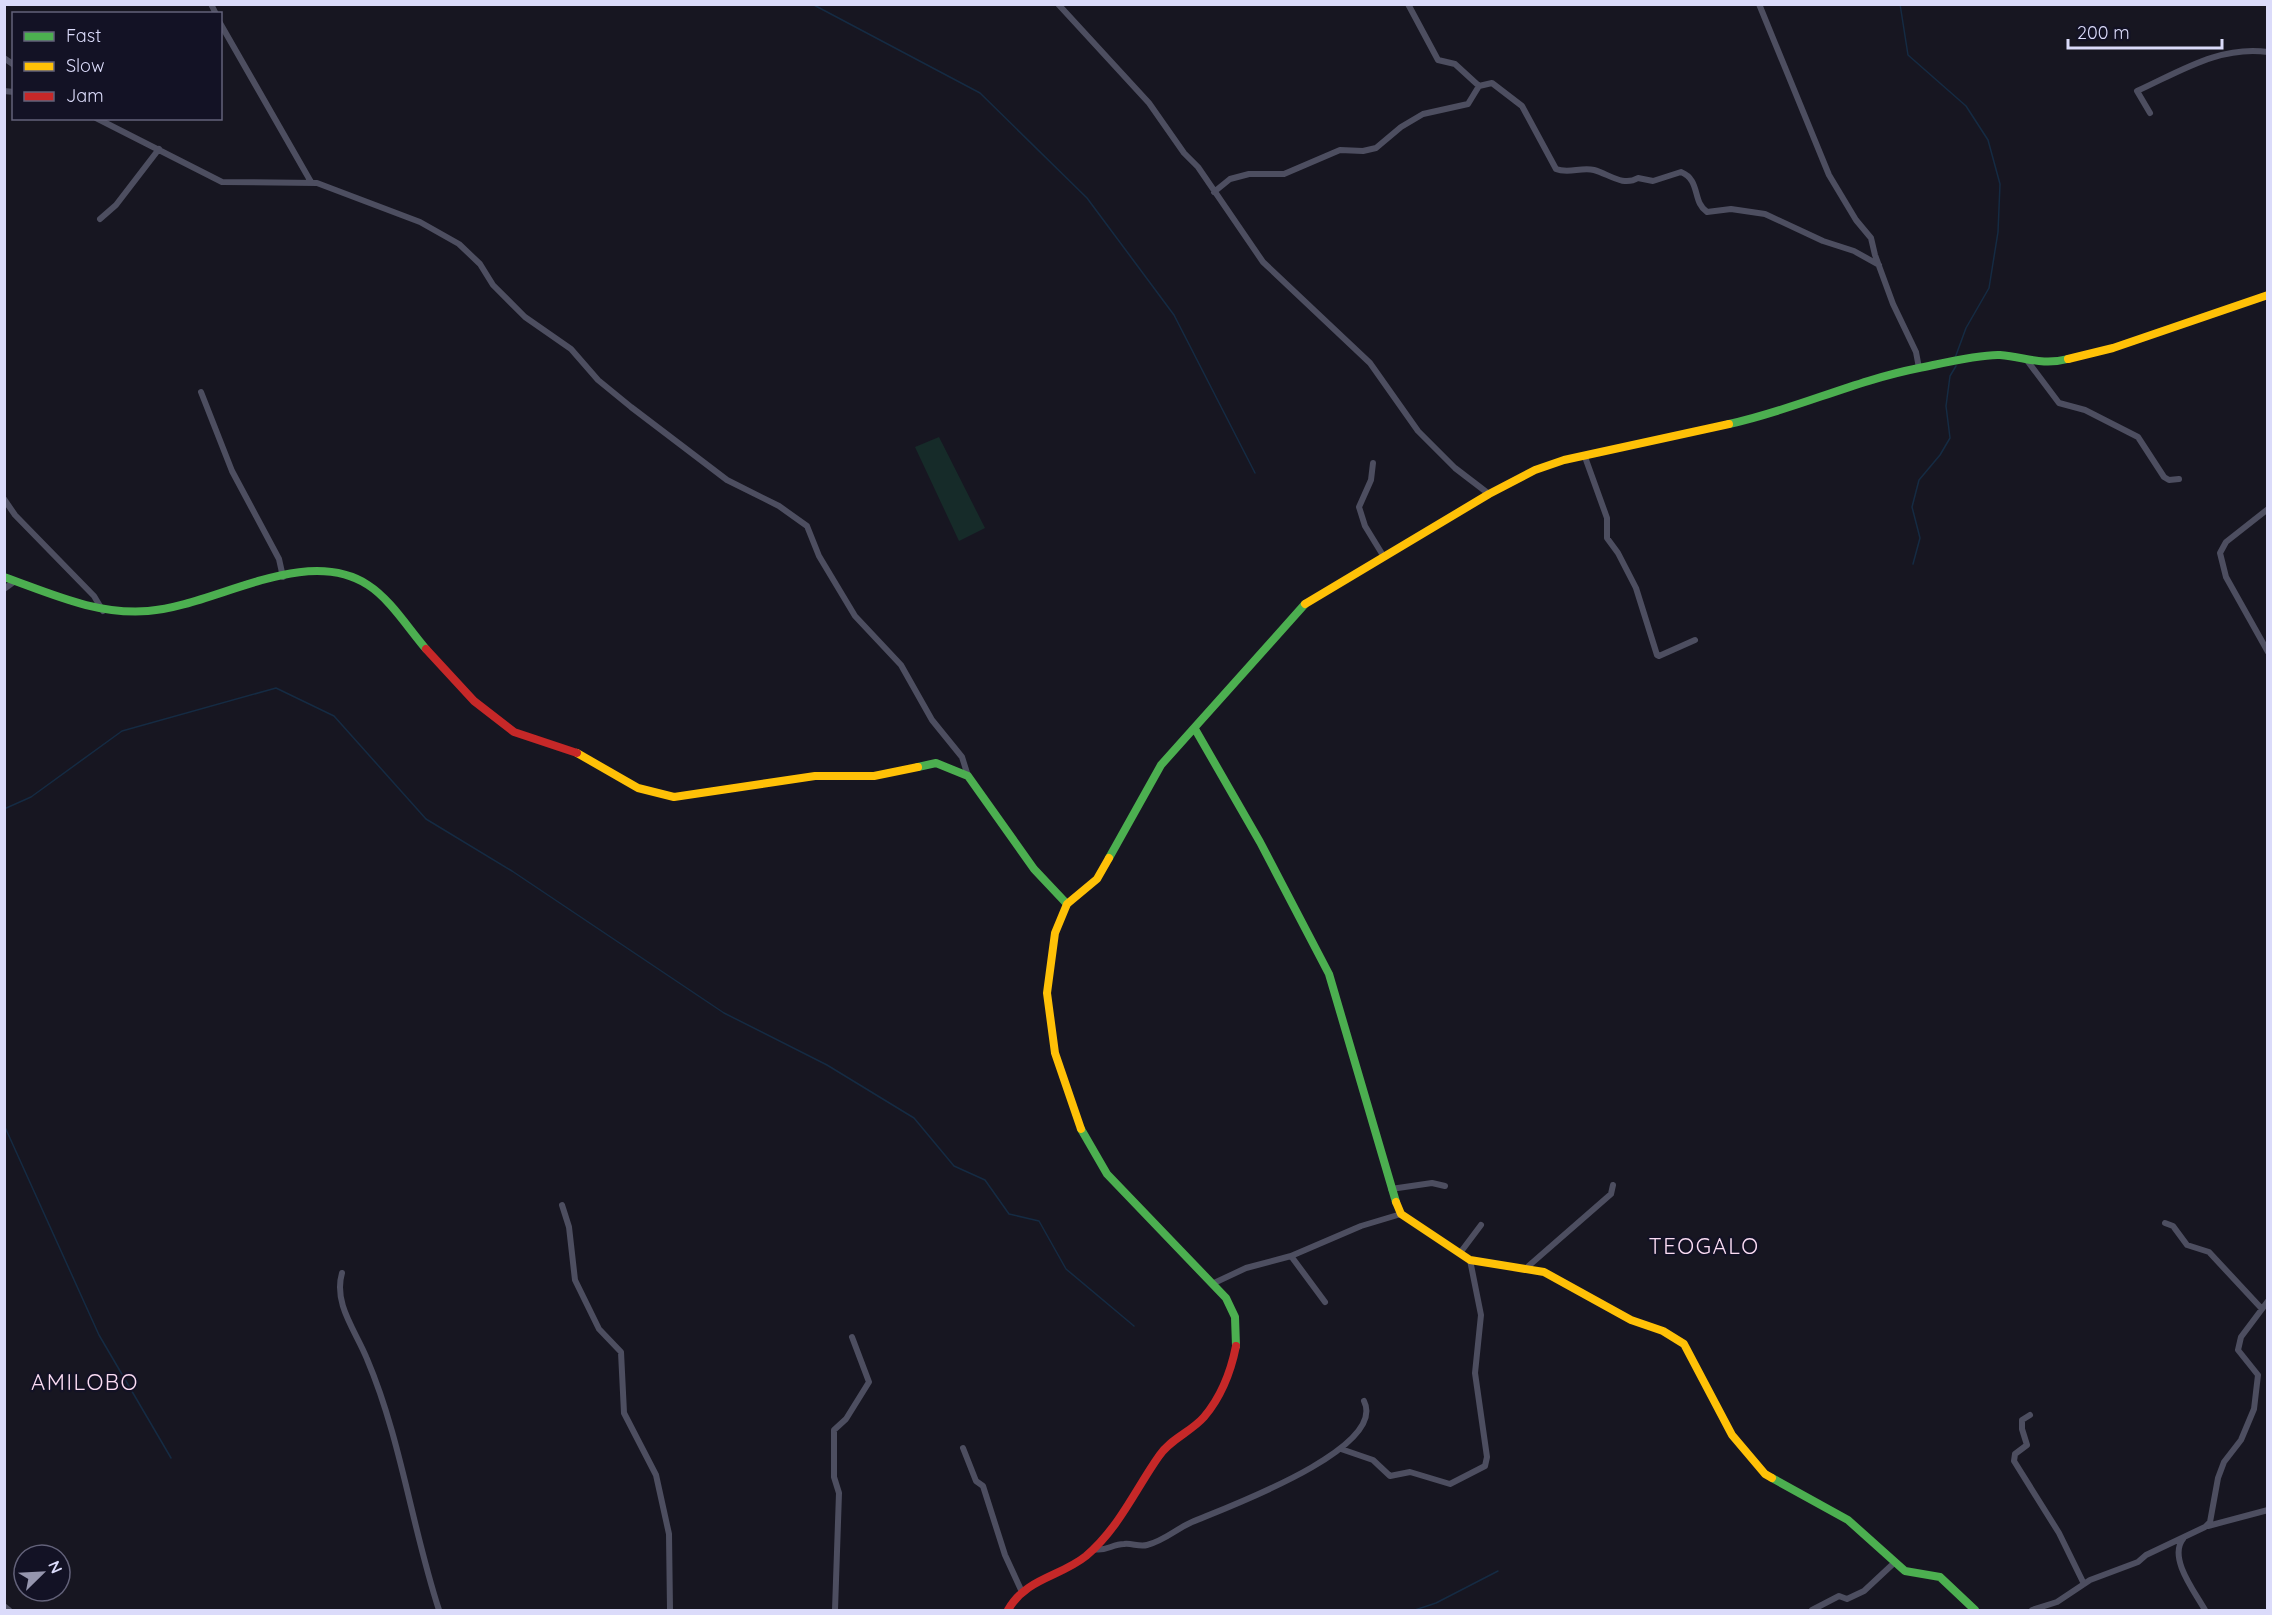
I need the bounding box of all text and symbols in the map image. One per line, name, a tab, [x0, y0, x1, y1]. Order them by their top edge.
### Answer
legend	[12, 12, 222, 120]
scale bar	[2068, 12, 2222, 50]
text: 200 m	[2077, 21, 2130, 44]
text: Fast	[66, 24, 101, 47]
text: Slow	[66, 54, 104, 77]
text: Jam	[66, 84, 104, 107]
district label: TEOGALO	[1649, 1232, 1760, 1260]
district label: AMILOBO	[31, 1368, 139, 1396]
north arrow	[12, 1543, 72, 1603]
text: N	[44, 1557, 67, 1576]

